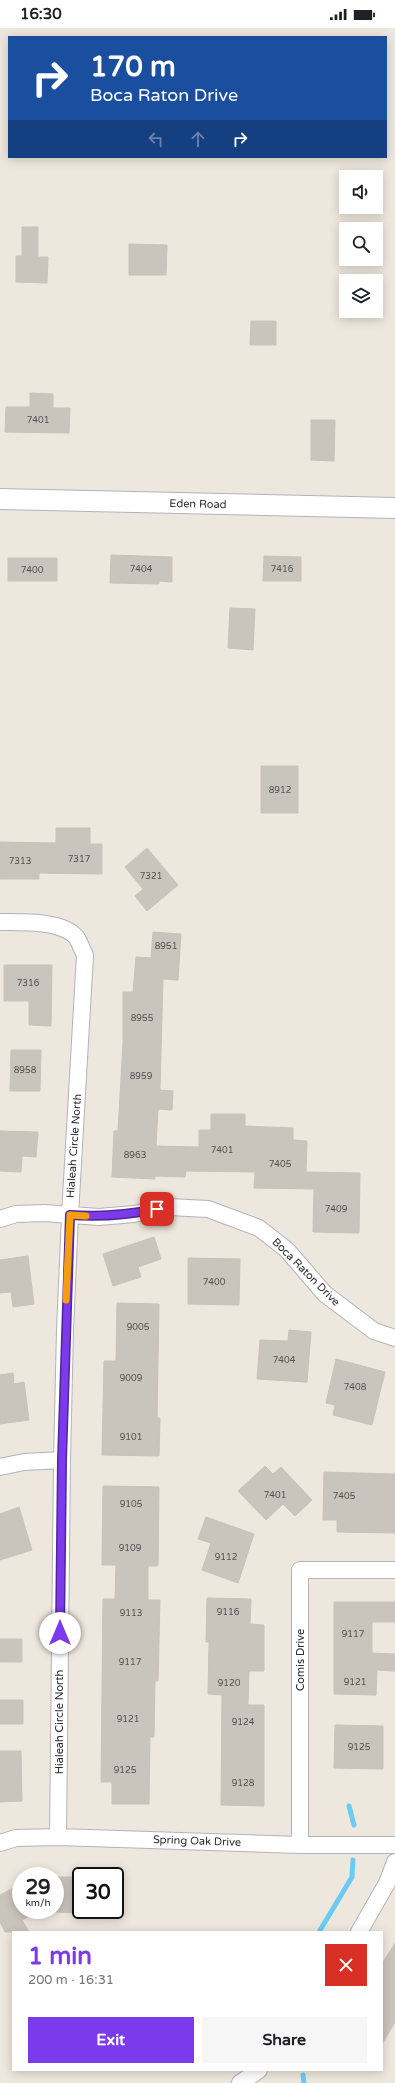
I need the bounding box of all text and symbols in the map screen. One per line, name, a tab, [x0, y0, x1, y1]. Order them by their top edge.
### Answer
text: 16:30	[20, 5, 62, 23]
text: 170 m	[90, 50, 176, 84]
icon: right	[24, 52, 76, 104]
text: Boca Raton Drive	[90, 84, 238, 106]
icon: left	[145, 128, 167, 150]
icon: ahead	[187, 128, 209, 150]
icon: right	[229, 128, 251, 150]
map controls	[339, 170, 383, 318]
button: sound	[339, 170, 383, 214]
button: search	[339, 222, 383, 266]
button: layers	[339, 274, 383, 318]
house number: 7401	[27, 415, 49, 426]
street label: Eden Road	[169, 497, 227, 511]
house number: 7404	[130, 564, 153, 575]
house number: 7416	[271, 564, 294, 575]
house number: 7400	[21, 565, 44, 576]
house number: 8912	[269, 785, 291, 796]
house number: 7317	[68, 854, 91, 865]
house number: 7313	[9, 856, 31, 867]
house number: 7321	[140, 871, 162, 882]
house number: 8951	[155, 941, 177, 952]
house number: 7316	[17, 978, 40, 989]
house number: 8955	[131, 1013, 154, 1024]
house number: 8958	[14, 1065, 37, 1076]
house number: 8959	[130, 1071, 153, 1082]
street label: Hialeah Circle North	[64, 1093, 84, 1199]
house number: 7401	[211, 1145, 233, 1156]
house number: 8963	[124, 1150, 146, 1161]
house number: 7405	[269, 1159, 292, 1170]
pin	[140, 1192, 174, 1226]
icon: arrive	[146, 1198, 168, 1220]
house number: 7409	[325, 1204, 348, 1215]
street label: Boca Raton Drive	[269, 1235, 343, 1309]
house number: 7400	[203, 1277, 226, 1288]
house number: 9005	[127, 1322, 150, 1333]
house number: 7404	[273, 1355, 296, 1366]
house number: 9009	[120, 1373, 143, 1384]
house number: 7408	[344, 1382, 367, 1393]
house number: 9101	[120, 1432, 142, 1443]
house number: 7401	[264, 1490, 286, 1501]
house number: 7405	[333, 1491, 356, 1502]
house number: 9105	[120, 1499, 143, 1510]
house number: 9109	[119, 1543, 142, 1554]
house number: 9112	[215, 1552, 237, 1563]
house number: 9116	[217, 1607, 240, 1618]
house number: 9113	[120, 1608, 142, 1619]
position arrow	[39, 1612, 81, 1654]
street label: Comis Drive	[294, 1629, 307, 1691]
house number: 9117	[342, 1629, 365, 1640]
house number: 9117	[119, 1657, 142, 1668]
street label: Hialeah Circle North	[53, 1670, 66, 1774]
house number: 9121	[344, 1677, 366, 1688]
house number: 9120	[218, 1678, 241, 1689]
house number: 9121	[117, 1714, 139, 1725]
house number: 9124	[232, 1717, 255, 1728]
house number: 9125	[348, 1742, 371, 1753]
house number: 9125	[114, 1765, 137, 1776]
house number: 9128	[232, 1778, 255, 1789]
street label: Spring Oak Drive	[153, 1833, 241, 1849]
speed limit sign: 30	[72, 1867, 124, 1919]
text: 29	[25, 1876, 51, 1900]
text: km/h	[25, 1897, 51, 1909]
text: 1 min	[28, 1942, 92, 1971]
button: close	[325, 1944, 367, 1986]
text: 200 m · 16:31	[28, 1972, 114, 1988]
button: Exit	[28, 2017, 194, 2063]
button: Share	[202, 2017, 367, 2063]

